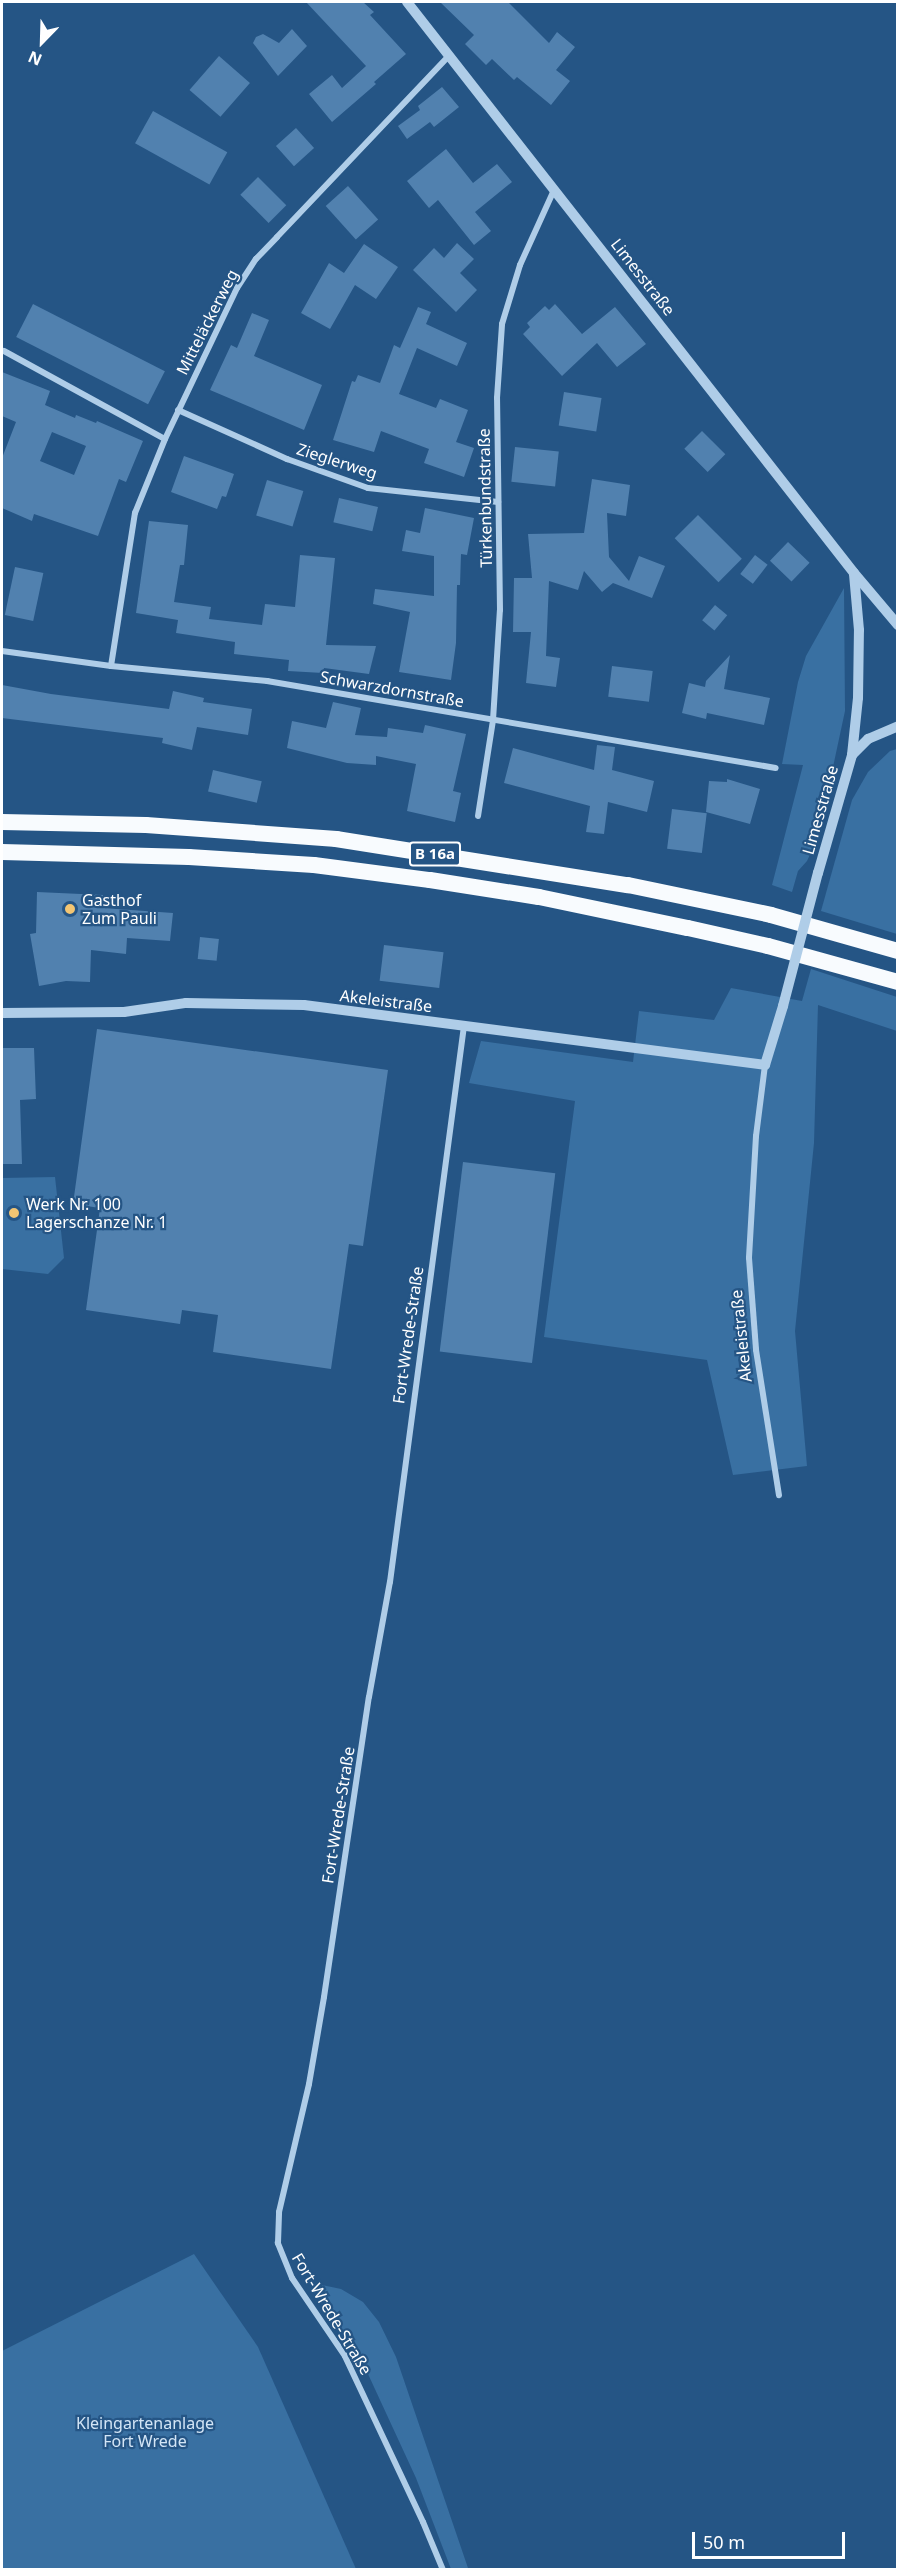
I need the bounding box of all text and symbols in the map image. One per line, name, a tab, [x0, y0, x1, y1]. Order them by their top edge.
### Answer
north arrow	[12, 12, 72, 72]
text: N	[25, 46, 45, 71]
street label: Limesstraße	[607, 235, 679, 319]
street label: Mitteläckerweg	[172, 266, 242, 378]
street label: Türkenbundstraße	[474, 428, 496, 568]
street label: Zieglerweg	[294, 439, 380, 483]
street label: Schwarzdornstraße	[319, 667, 465, 711]
street label: Limesstraße	[798, 763, 842, 857]
road number: B 16a	[408, 842, 462, 866]
place label: Gasthof Zum Pauli	[82, 890, 157, 928]
marker: Gasthof Zum Pauli	[63, 902, 77, 916]
street label: Akeleistraße	[339, 986, 433, 1016]
place label: Werk Nr. 100 Lagerschanze Nr. 1	[26, 1194, 167, 1232]
marker: Werk Nr. 100 Lagerschanze Nr. 1	[7, 1206, 21, 1220]
street label: Fort-Wrede-Straße	[389, 1265, 427, 1405]
street label: Akeleistraße	[727, 1289, 755, 1383]
street label: Fort-Wrede-Straße	[318, 1745, 358, 1885]
street label: Fort-Wrede-Straße	[288, 2250, 376, 2378]
park label: Kleingartenanlage Fort Wrede	[76, 2413, 214, 2451]
scale bar	[695, 2520, 848, 2558]
text: 50 m	[703, 2530, 745, 2554]

